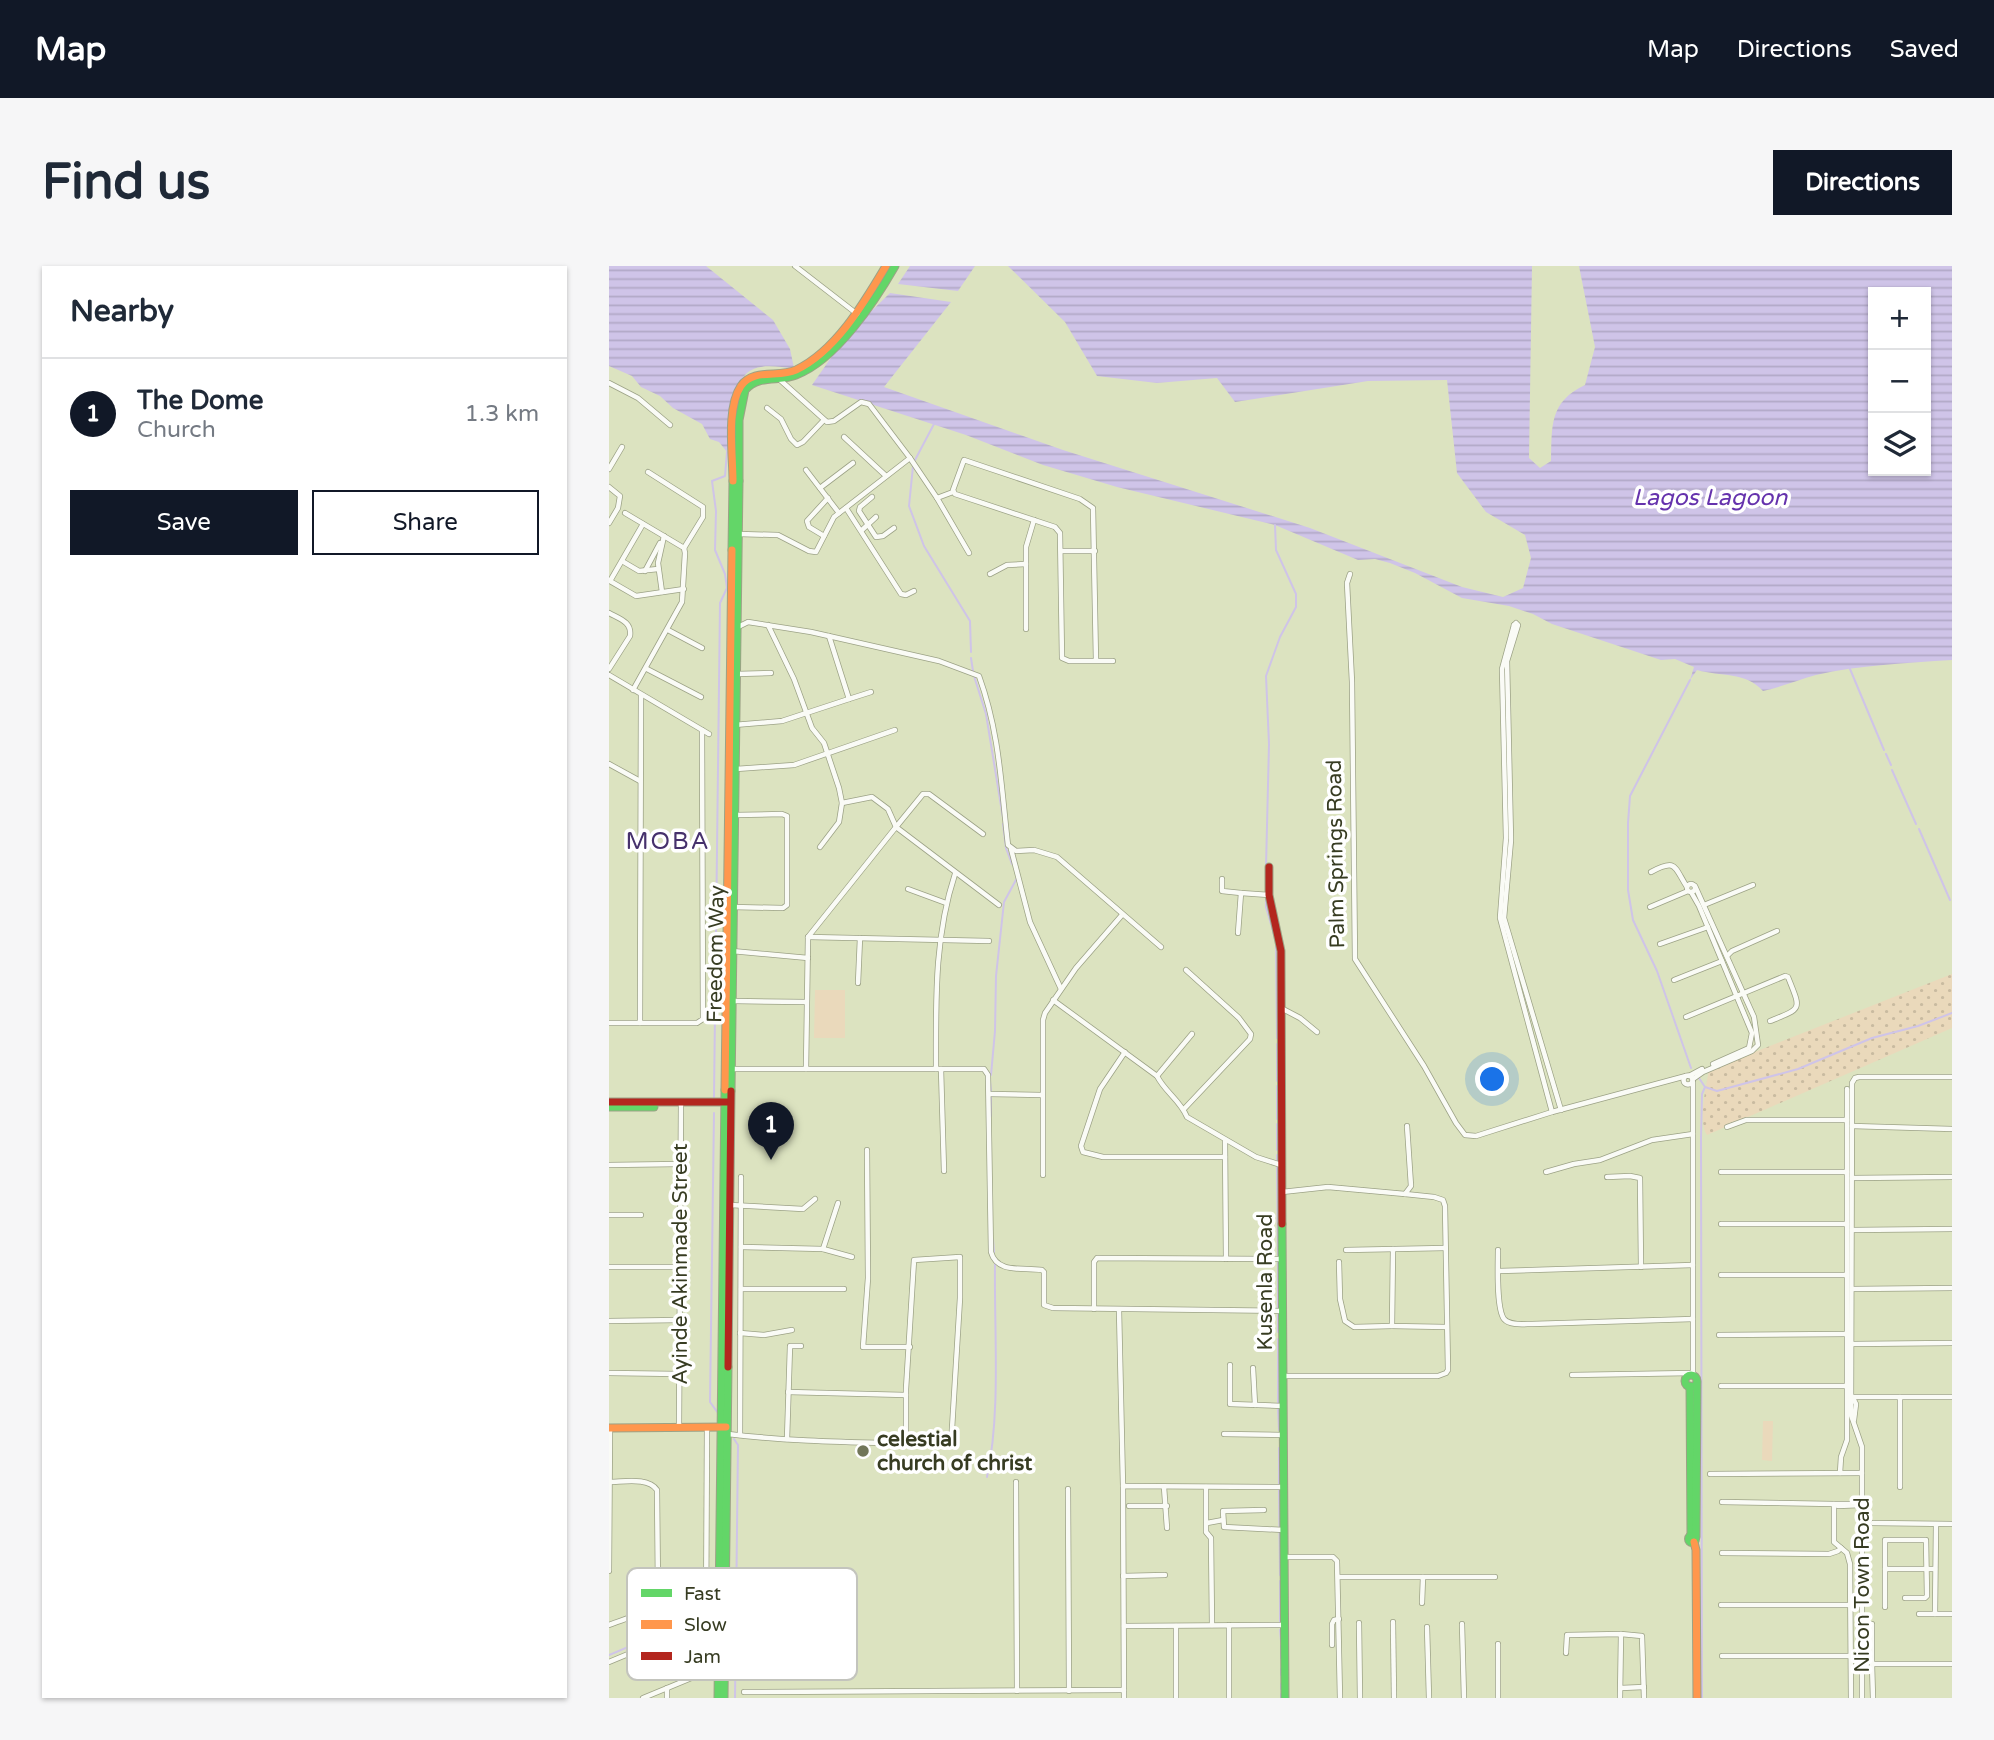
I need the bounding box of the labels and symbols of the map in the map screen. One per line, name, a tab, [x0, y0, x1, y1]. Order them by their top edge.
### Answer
water label: Lagos Lagoon	[1633, 484, 1788, 512]
street label: Palm Springs Road	[1322, 759, 1350, 949]
district label: MOBA	[625, 827, 711, 856]
street label: Freedom Way	[702, 885, 730, 1023]
your location	[1475, 1062, 1509, 1096]
pin: 1	[748, 1102, 794, 1160]
street label: Ayinde Akinmade Street	[668, 1143, 693, 1385]
street label: Kusenla Road	[1253, 1214, 1278, 1350]
place label: celestial church of christ	[877, 1427, 1032, 1476]
marker: celestial church of christ	[855, 1443, 871, 1459]
street label: Nicon Town Road	[1850, 1497, 1875, 1673]
legend	[627, 1568, 857, 1680]
text: Fast	[684, 1583, 721, 1605]
text: Slow	[684, 1614, 727, 1636]
text: Jam	[684, 1646, 721, 1668]

